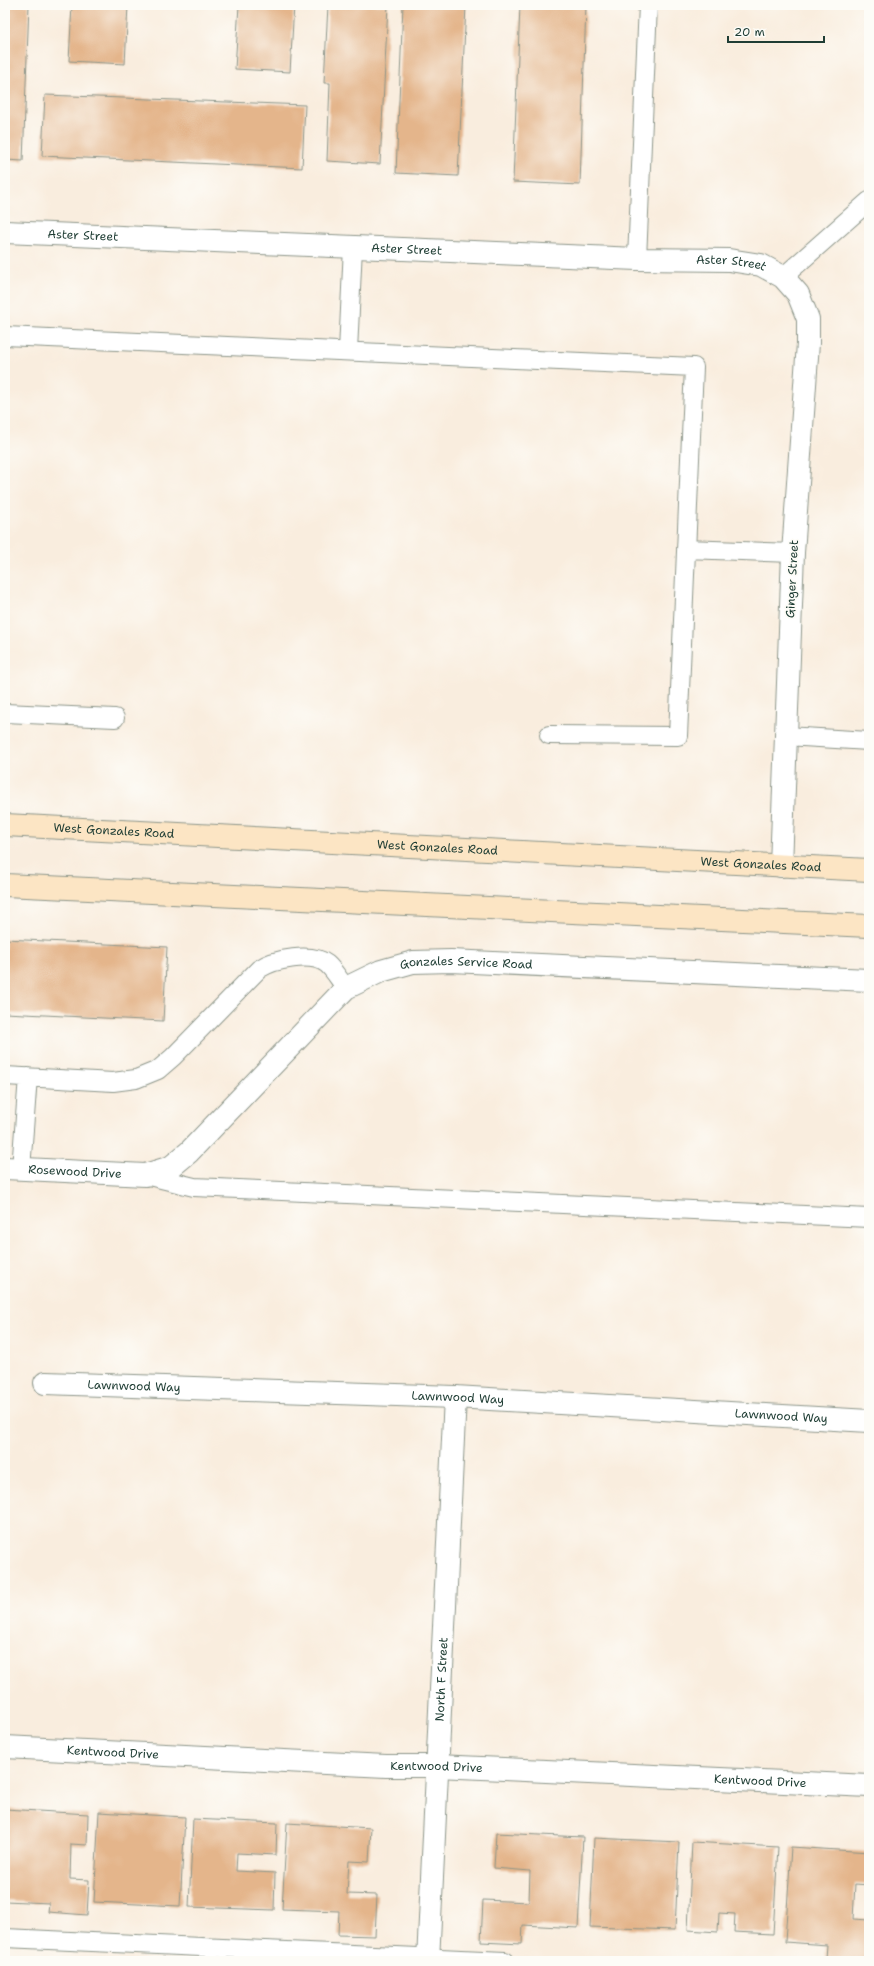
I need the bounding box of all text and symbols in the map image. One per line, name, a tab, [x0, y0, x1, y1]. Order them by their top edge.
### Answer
scale bar	[728, 18, 824, 44]
text: 20 m	[734, 24, 765, 40]
street label: Aster Street	[47, 226, 119, 245]
street label: Aster Street	[371, 240, 442, 259]
street label: Aster Street	[696, 252, 770, 275]
street label: Ginger Street	[782, 539, 802, 619]
street label: West Gonzales Road	[53, 820, 175, 842]
street label: West Gonzales Road	[377, 836, 499, 859]
street label: West Gonzales Road	[700, 853, 822, 876]
street label: Gonzales Service Road	[398, 953, 533, 973]
street label: Rosewood Drive	[28, 1161, 122, 1182]
street label: Lawnwood Way	[87, 1376, 181, 1396]
street label: Lawnwood Way	[411, 1388, 505, 1408]
street label: Lawnwood Way	[734, 1405, 828, 1427]
street label: North F Street	[431, 1637, 451, 1722]
street label: Kentwood Drive	[66, 1742, 160, 1763]
street label: Kentwood Drive	[390, 1758, 483, 1776]
street label: Kentwood Drive	[714, 1771, 807, 1791]

